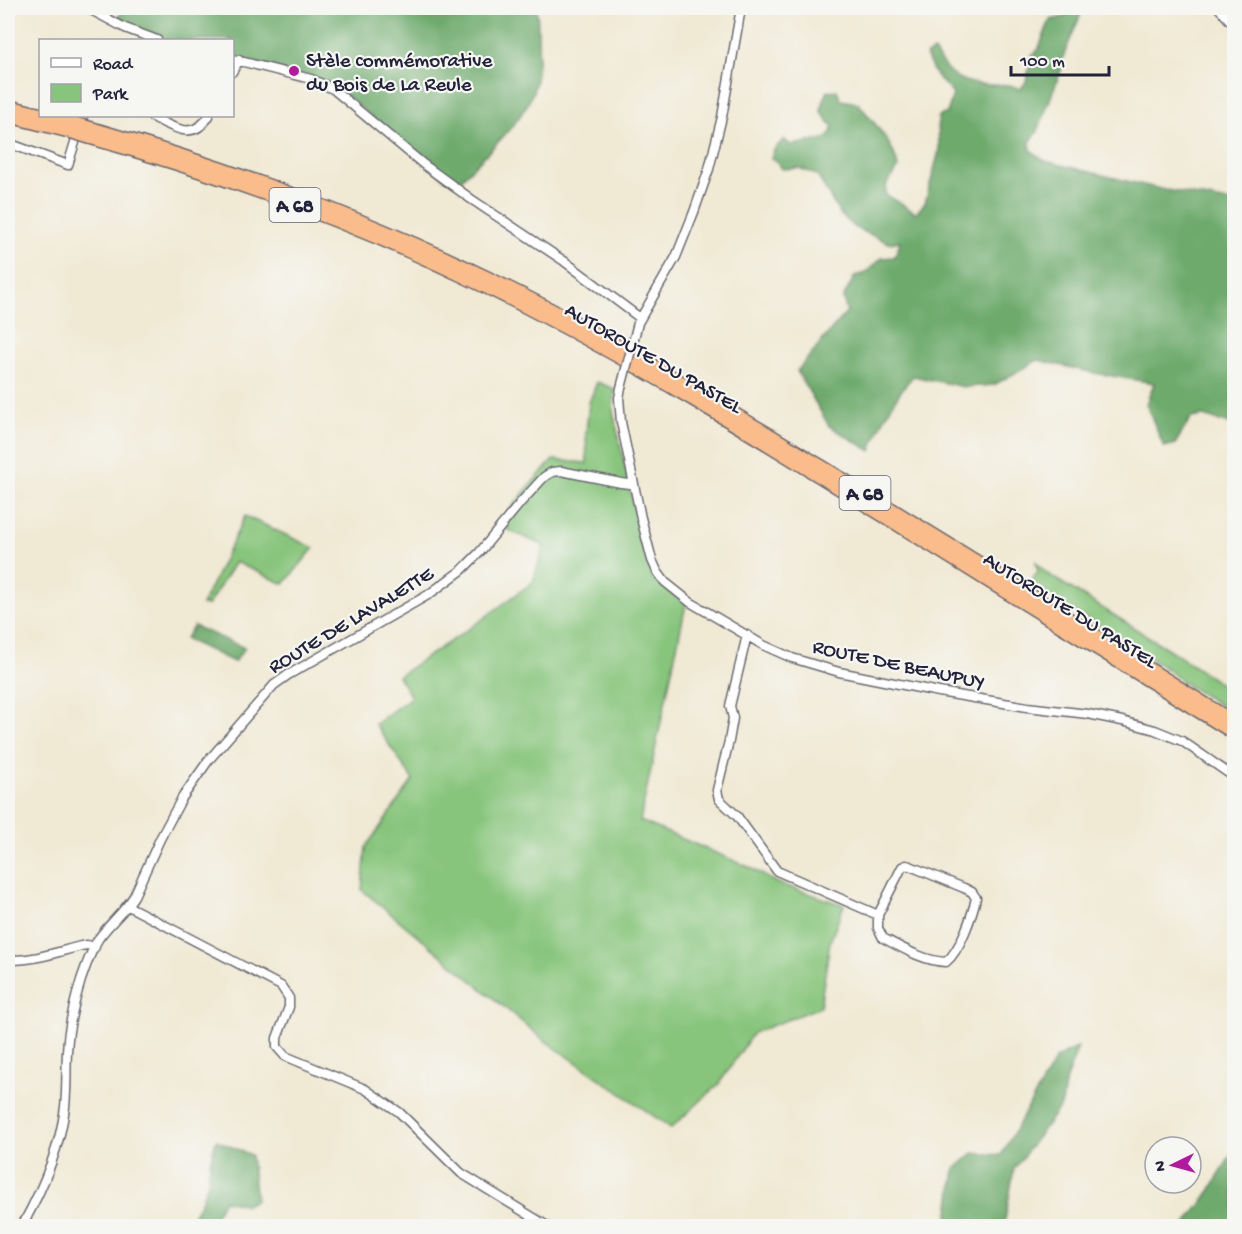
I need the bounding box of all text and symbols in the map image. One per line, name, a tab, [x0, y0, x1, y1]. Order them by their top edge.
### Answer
legend	[39, 39, 234, 117]
scale bar	[1011, 39, 1108, 77]
place label: Stèle commémorative du Bois de La Reule	[306, 50, 494, 99]
text: 100 m	[1019, 52, 1065, 73]
text: Road	[93, 55, 134, 76]
marker: Stèle commémorative du Bois de La Reule	[287, 64, 301, 78]
text: Park	[92, 85, 129, 106]
road number: A 68	[270, 188, 320, 222]
street label: AUTOROUTE DU PASTEL	[559, 299, 746, 422]
road number: A 68	[840, 476, 890, 510]
street label: AUTOROUTE DU PASTEL	[978, 548, 1162, 676]
street label: ROUTE DE LAVALETTE	[265, 562, 440, 681]
street label: ROUTE DE BEAUPUY	[810, 636, 987, 697]
north arrow	[1143, 1135, 1203, 1195]
text: N	[1152, 1159, 1171, 1172]

